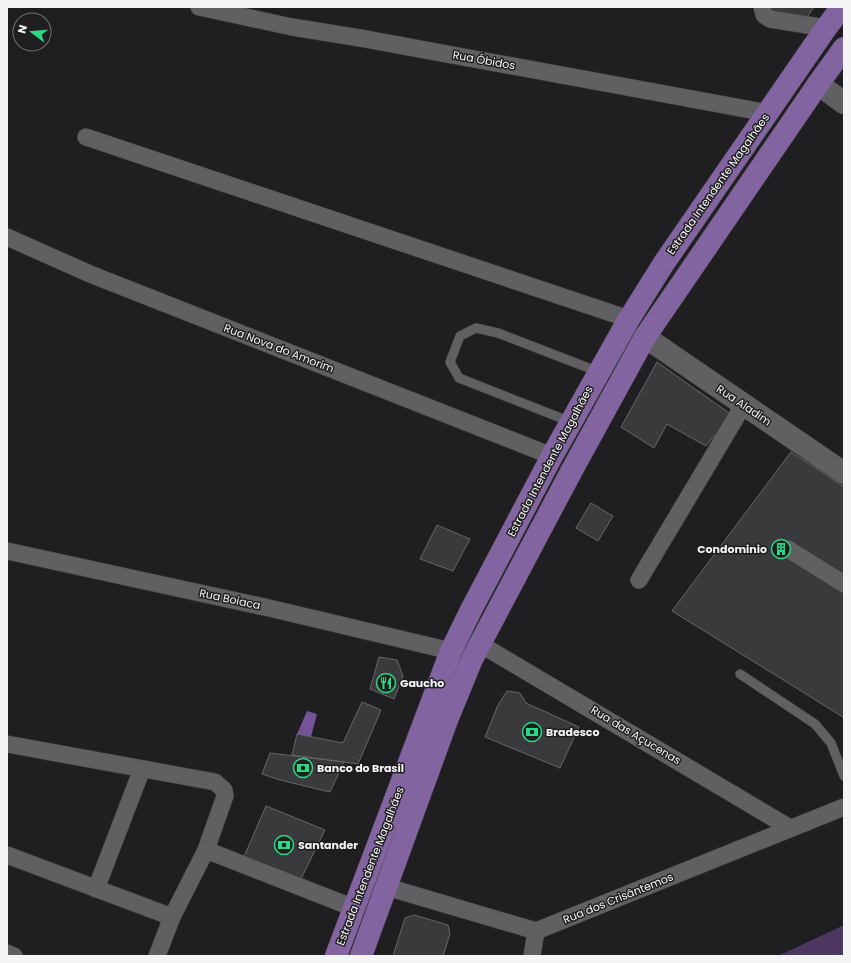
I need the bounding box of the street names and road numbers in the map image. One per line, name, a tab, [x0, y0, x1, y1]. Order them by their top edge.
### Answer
street label: Rua Óbidos	[452, 47, 517, 73]
street label: Estrada Intendente Magalhães	[663, 110, 773, 258]
street label: Rua Nova do Amorim	[222, 320, 336, 376]
street label: Rua Aladim	[713, 381, 775, 429]
street label: Estrada Intendente Magalhães	[503, 382, 597, 539]
street label: Rua Boiaca	[198, 585, 262, 613]
street label: Rua das Açucenas	[588, 702, 684, 768]
street label: Estrada Intendente Magalhães	[332, 784, 408, 948]
street label: Rua dos Crisântemos	[560, 868, 676, 927]

